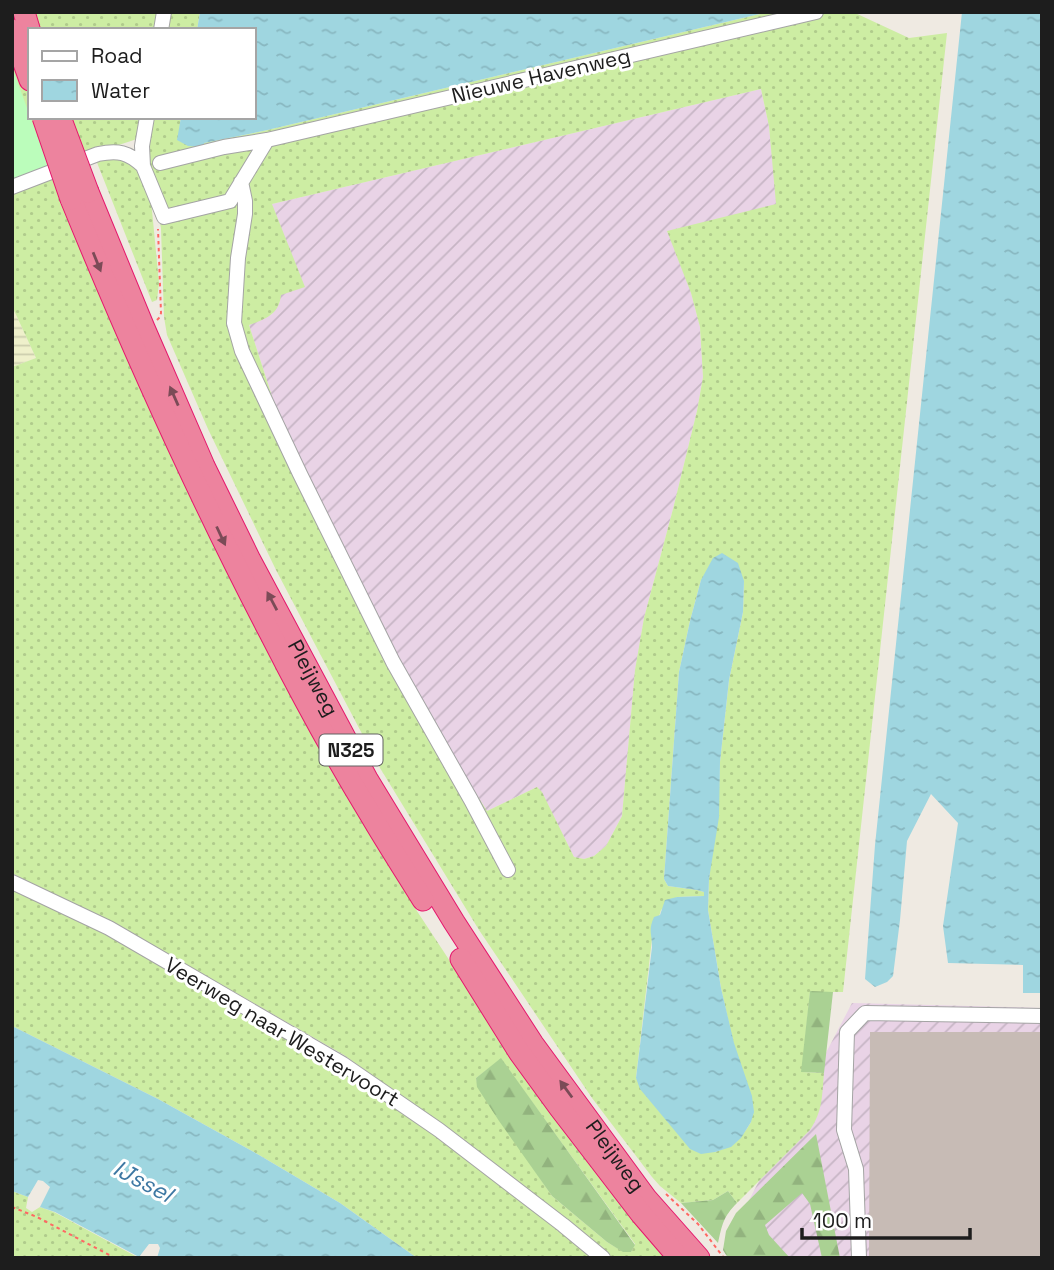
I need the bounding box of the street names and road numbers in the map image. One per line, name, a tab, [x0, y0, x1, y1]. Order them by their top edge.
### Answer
street label: Nieuwe Havenweg	[449, 42, 633, 109]
street label: Pleijweg	[282, 635, 345, 721]
road number: N325	[320, 734, 382, 765]
street label: Veerweg naar Westervoort	[160, 951, 404, 1112]
street label: Pleijweg	[580, 1114, 651, 1197]

